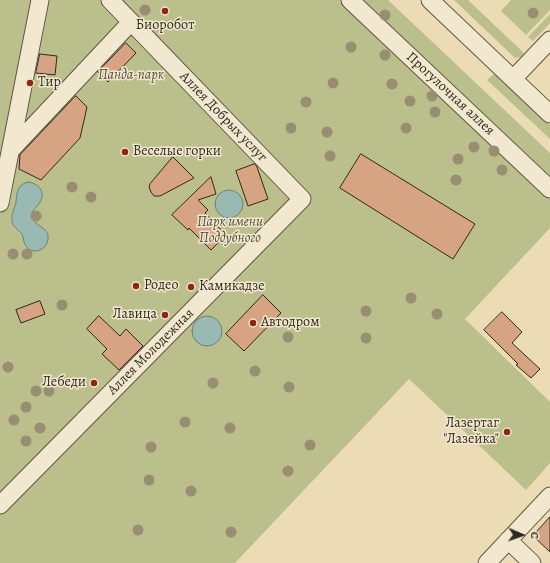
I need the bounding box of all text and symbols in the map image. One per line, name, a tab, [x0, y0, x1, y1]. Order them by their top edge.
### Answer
marker: Биоробот	[160, 6, 170, 16]
place label: Биоробот	[136, 18, 194, 34]
street label: Прогулочная аллея	[402, 49, 498, 139]
park label: Панда-парк	[98, 68, 164, 84]
street label: Аллея Добрых услуг	[176, 68, 270, 166]
place label: Тир	[38, 75, 61, 91]
marker: Тир	[25, 78, 35, 88]
place label: Веселые горки	[133, 144, 221, 160]
marker: Веселые горки	[120, 147, 130, 157]
park label: Парк имени Поддубного	[197, 215, 263, 248]
place label: Родео	[144, 278, 179, 294]
place label: Камикадзе	[199, 279, 265, 295]
marker: Родео	[131, 281, 141, 291]
marker: Камикадзе	[186, 282, 196, 292]
street label: Аллея Молодежная	[104, 305, 198, 399]
place label: Лавица	[113, 307, 157, 323]
marker: Лавица	[160, 310, 170, 320]
place label: Автодром	[261, 315, 320, 331]
marker: Автодром	[248, 318, 258, 328]
place label: Лебеди	[42, 375, 86, 391]
marker: Лебеди	[89, 378, 99, 388]
place label: Лазертаг "Лазейка"	[443, 416, 499, 448]
marker: Лазертаг "Лазейка"	[502, 427, 512, 437]
north arrow	[502, 515, 542, 555]
text: С	[527, 532, 542, 539]

